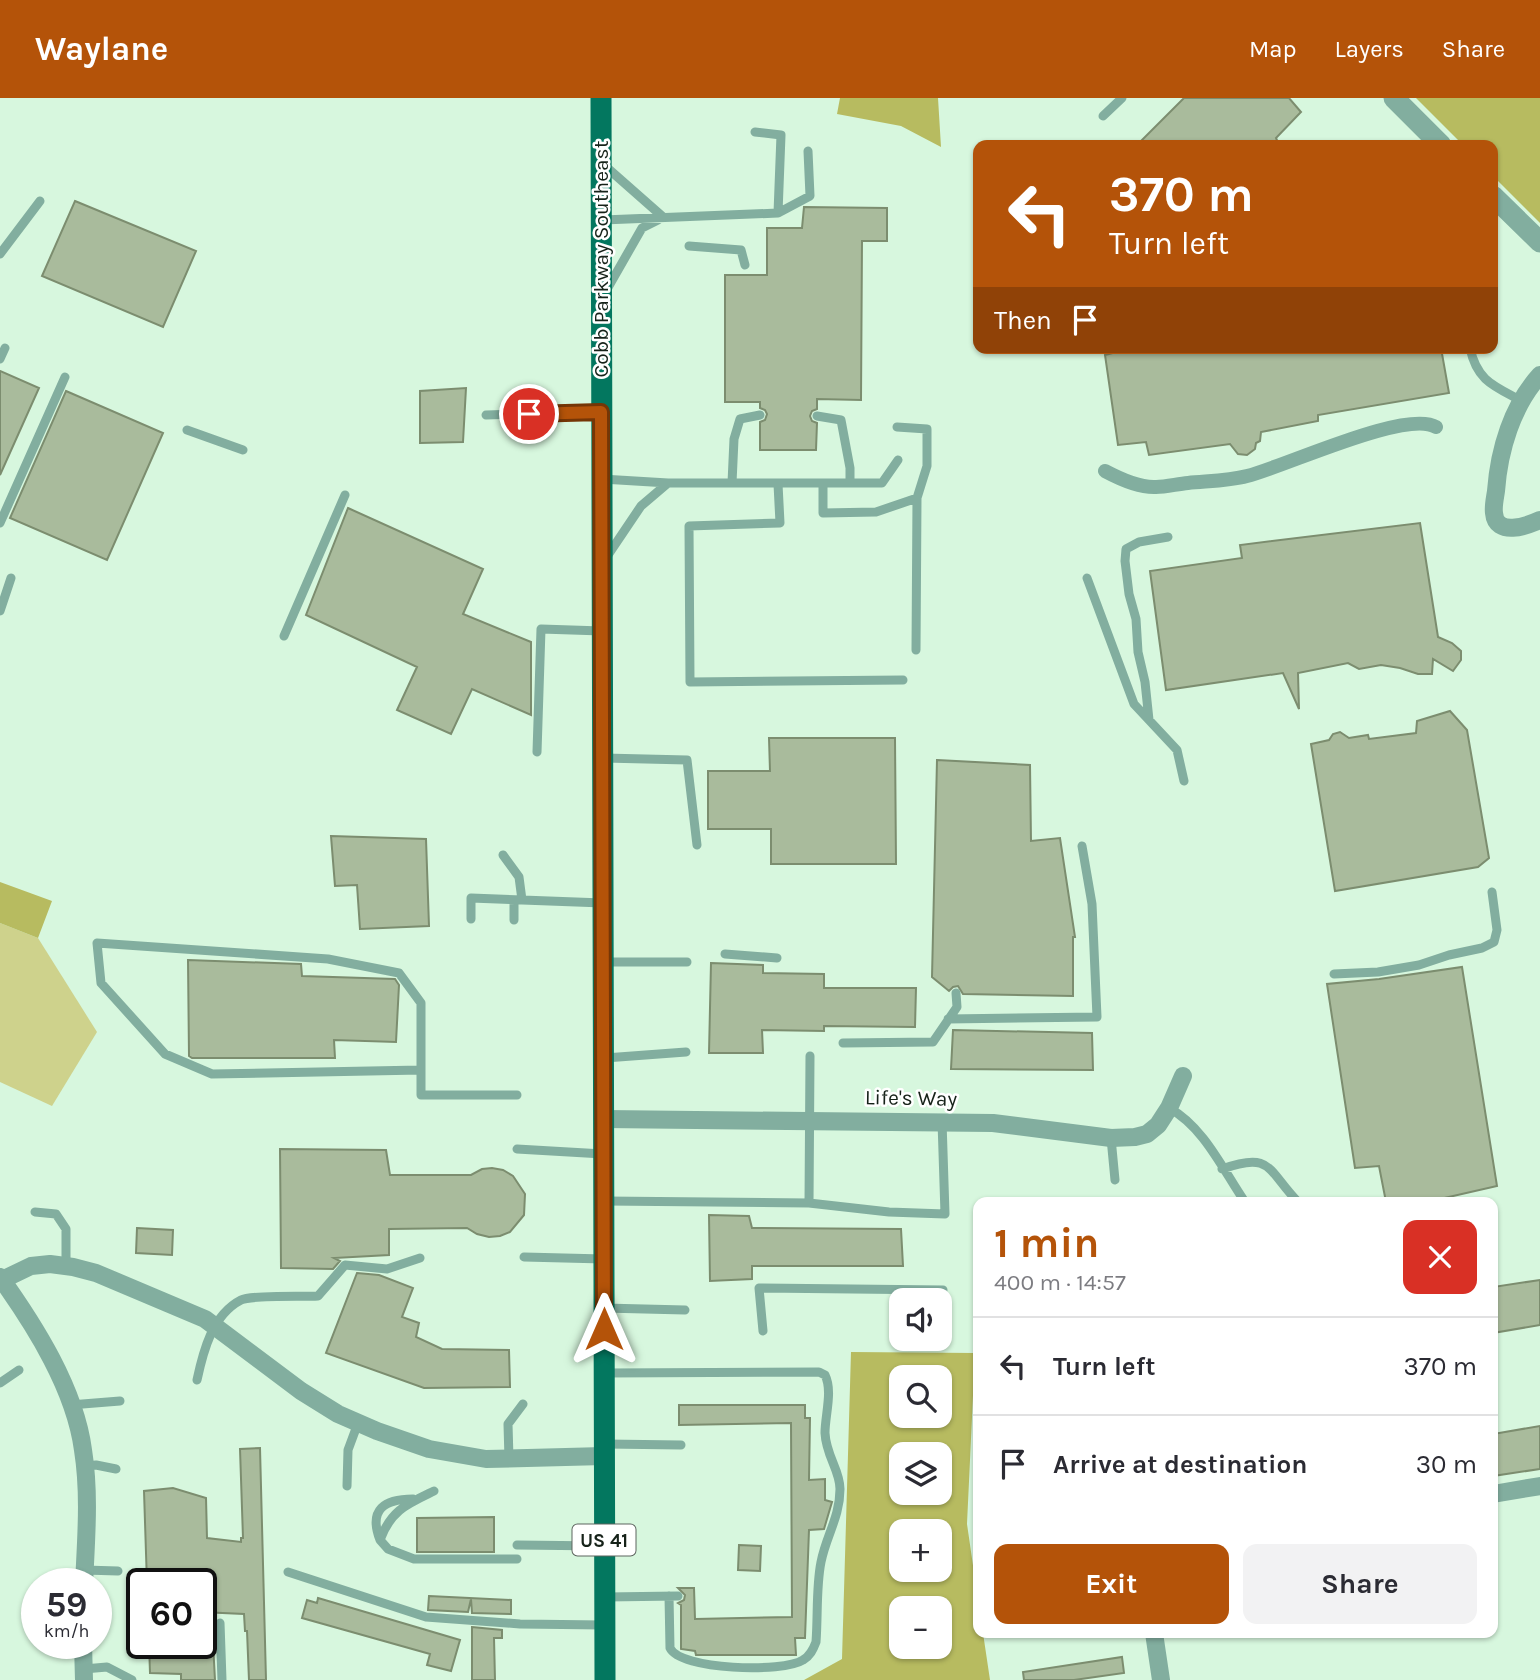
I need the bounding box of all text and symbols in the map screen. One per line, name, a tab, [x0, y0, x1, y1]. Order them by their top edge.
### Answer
text: Waylane	[35, 30, 168, 68]
text: Map	[1249, 35, 1297, 63]
text: Layers	[1335, 35, 1404, 63]
text: Share	[1442, 35, 1505, 63]
street label: Cobb Parkway Southeast	[589, 140, 613, 378]
text: 370 m	[1109, 166, 1254, 223]
icon: left	[994, 168, 1085, 259]
text: Turn left	[1109, 225, 1229, 262]
icon: arrive	[1066, 301, 1104, 339]
text: Then	[994, 305, 1052, 336]
pin	[499, 384, 559, 444]
icon: arrive	[510, 395, 548, 433]
street label: Life's Way	[865, 1085, 958, 1111]
text: 1 min	[994, 1218, 1099, 1268]
button: close	[1403, 1220, 1477, 1294]
text: 400 m · 14:57	[994, 1269, 1126, 1296]
map controls	[889, 1288, 952, 1659]
button: sound	[889, 1288, 952, 1351]
position arrow	[567, 1292, 641, 1366]
icon: left	[994, 1347, 1032, 1385]
text: Turn left	[1053, 1351, 1155, 1382]
text: 370 m	[1404, 1351, 1477, 1382]
button: search	[889, 1365, 952, 1428]
button: layers	[889, 1442, 952, 1505]
icon: arrive	[994, 1445, 1032, 1483]
text: Arrive at destination	[1053, 1449, 1307, 1480]
text: 30 m	[1416, 1449, 1477, 1480]
button: +	[889, 1519, 952, 1582]
road number: US 41	[572, 1524, 636, 1556]
button: Exit	[994, 1544, 1229, 1624]
button: Share	[1243, 1544, 1477, 1624]
speed limit sign: 60	[126, 1568, 217, 1659]
text: 59	[46, 1584, 87, 1625]
button: −	[889, 1596, 952, 1659]
text: km/h	[44, 1620, 89, 1642]

